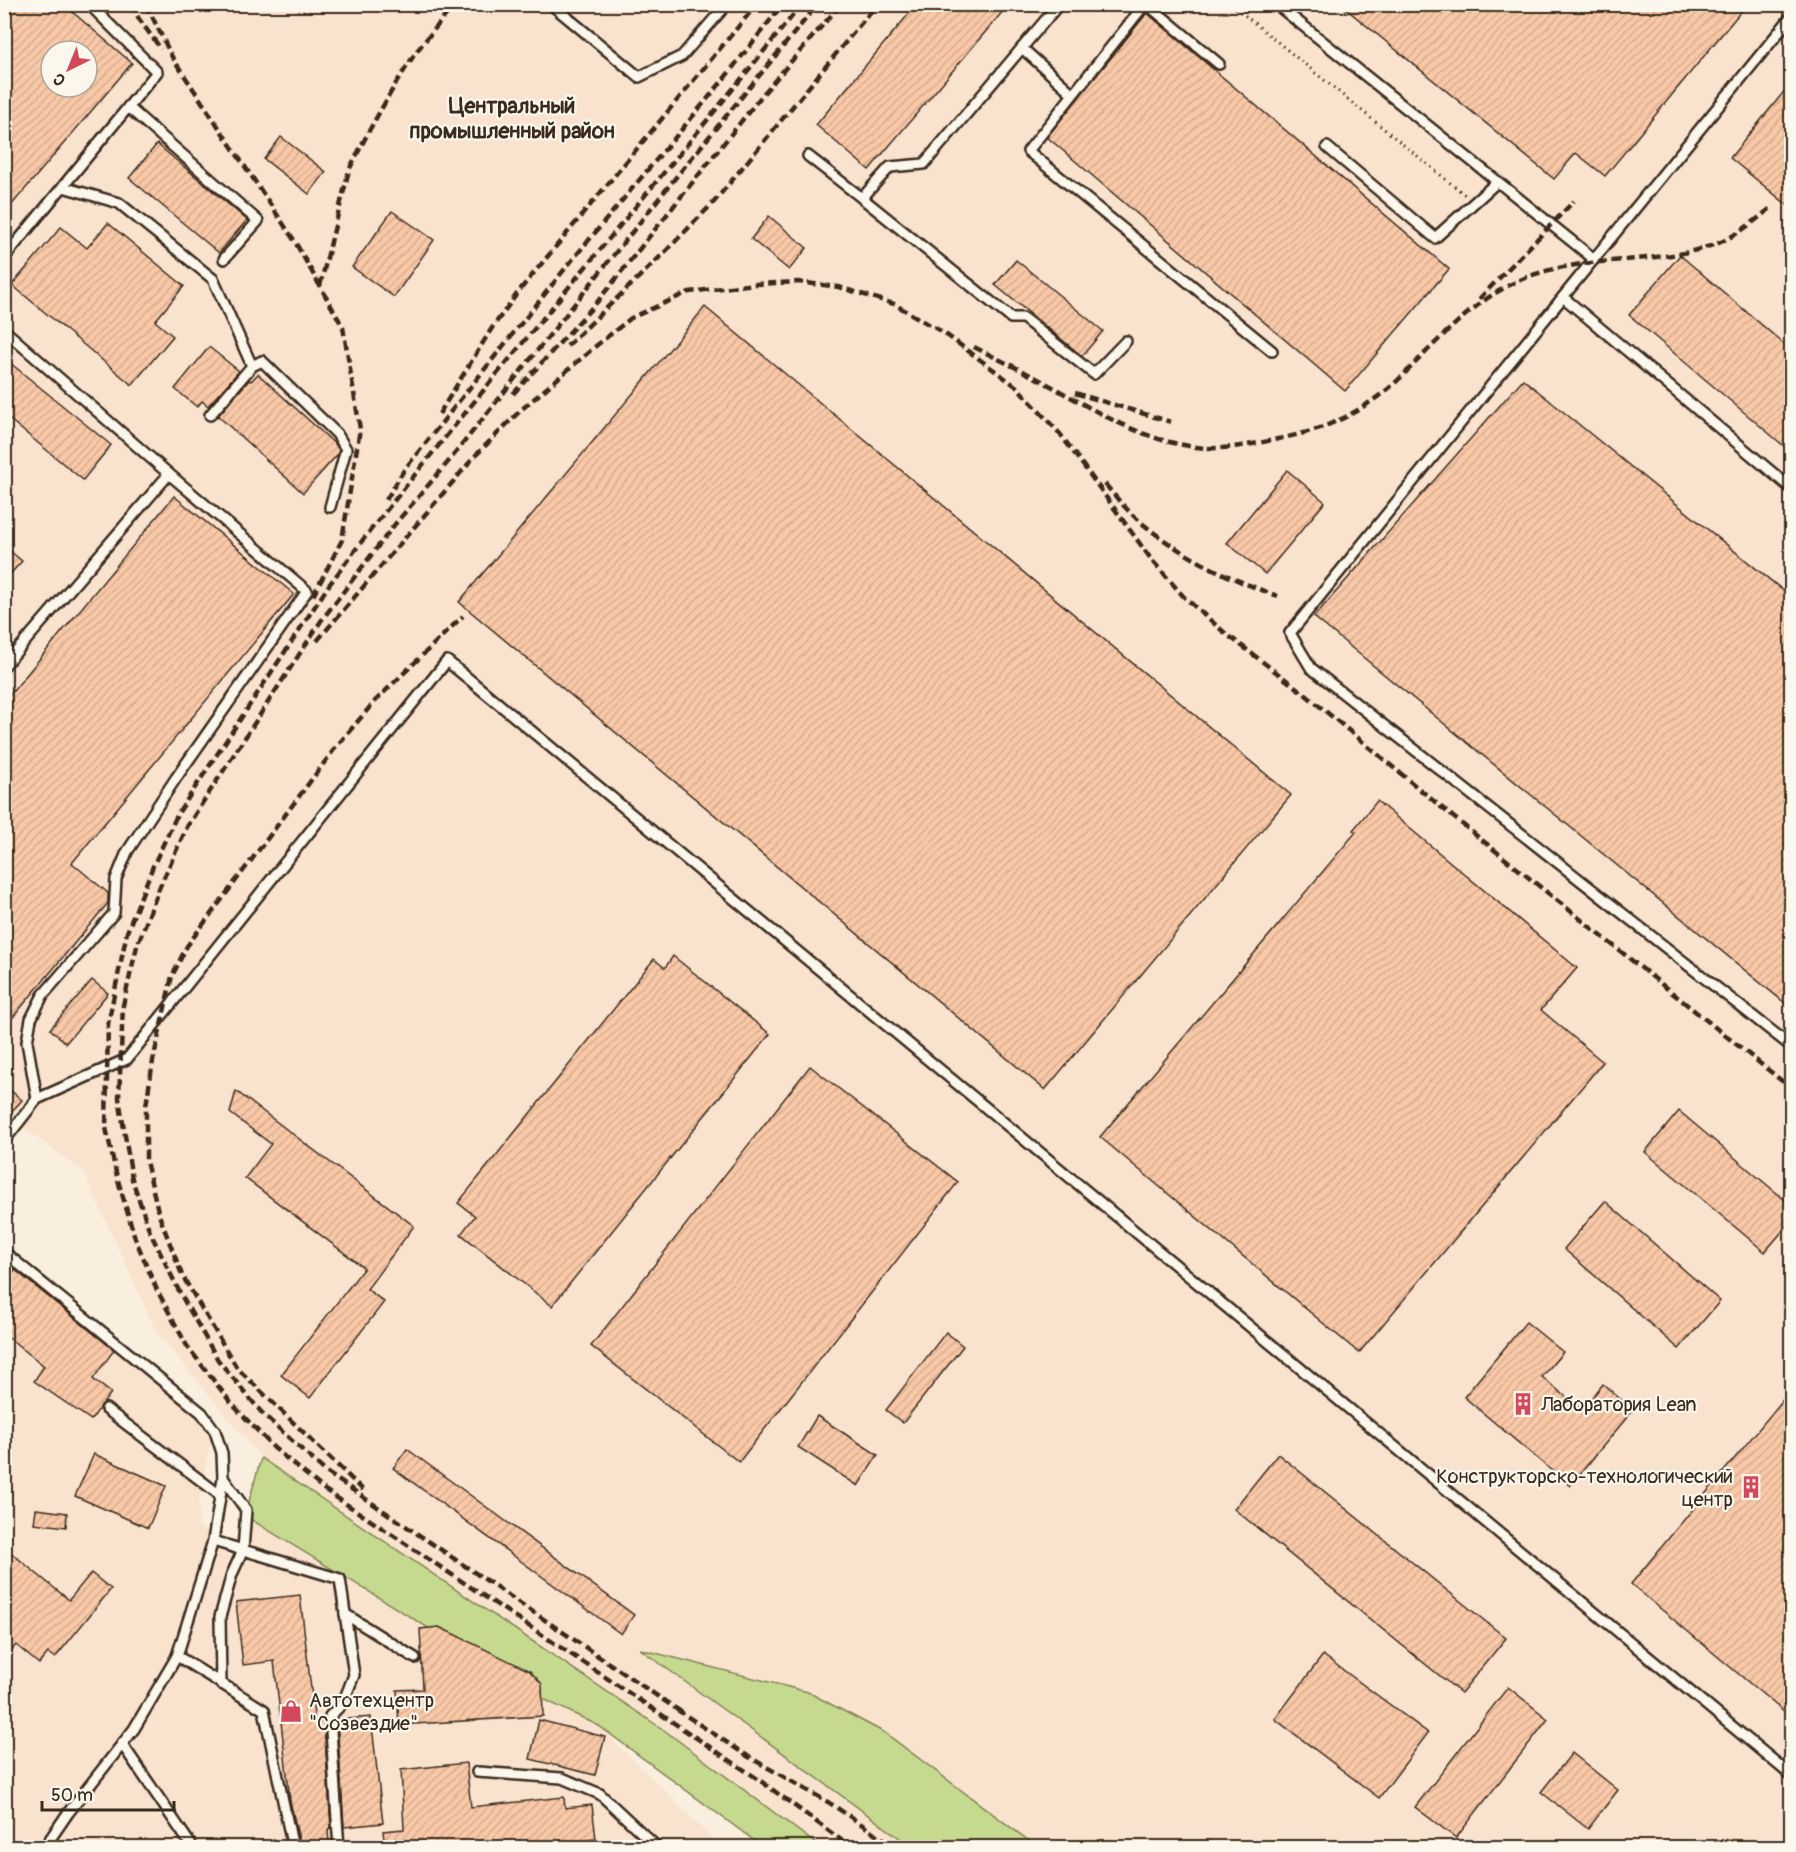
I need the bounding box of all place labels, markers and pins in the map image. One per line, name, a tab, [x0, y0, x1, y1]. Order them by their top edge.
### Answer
building icon: Лаборатория Lean	[1510, 1391, 1536, 1417]
place label: Лаборатория Lean	[1540, 1392, 1697, 1417]
place label: Конструкторско-технологический центр	[1436, 1464, 1733, 1512]
building icon: Конструкторско-технологический центр	[1738, 1474, 1764, 1500]
place label: Автотехцентр "Созвездие"	[309, 1688, 434, 1736]
shop icon: Автотехцентр "Созвездие"	[278, 1698, 304, 1724]

